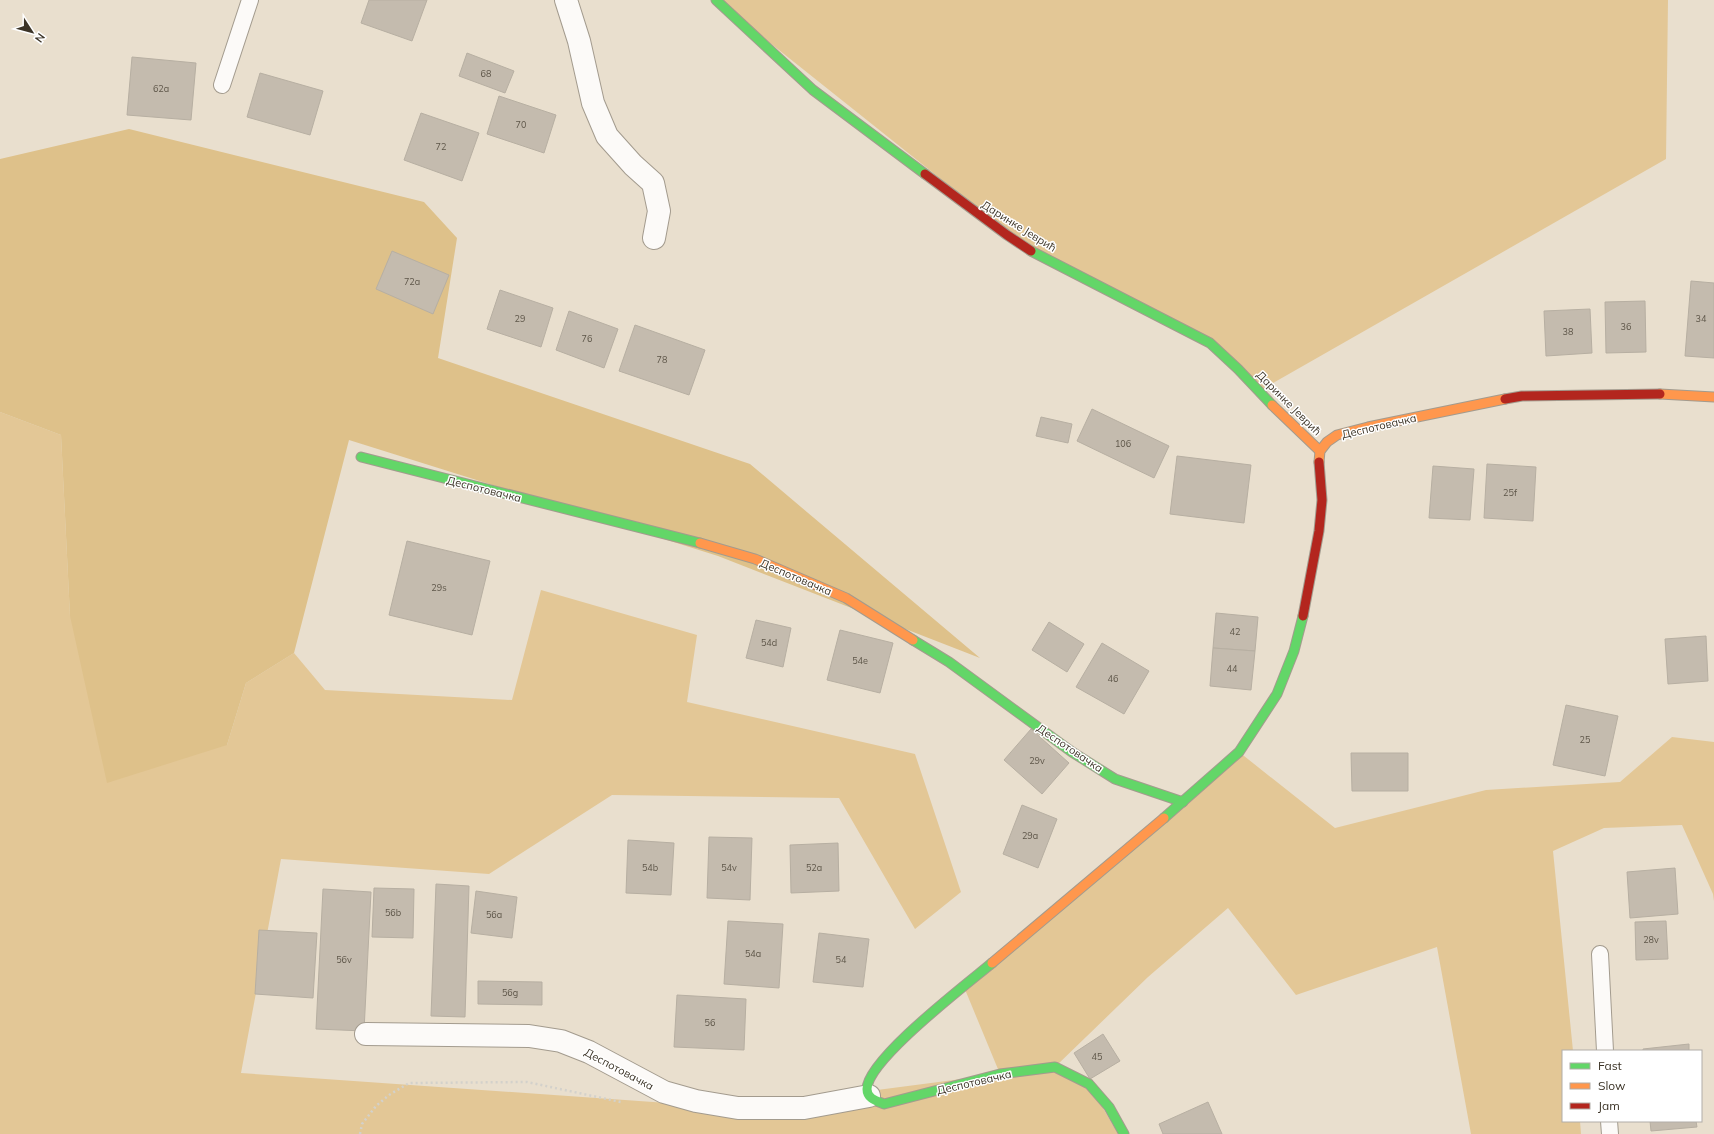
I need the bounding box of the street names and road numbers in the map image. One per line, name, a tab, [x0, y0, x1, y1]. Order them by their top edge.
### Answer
street label: Даринке Јеврић	[979, 197, 1059, 255]
street label: Даринке Јеврић	[1254, 368, 1324, 438]
street label: Деспотовачка	[1340, 411, 1418, 441]
street label: Деспотовачка	[445, 473, 523, 505]
street label: Деспотовачка	[758, 556, 834, 598]
street label: Деспотовачка	[1034, 721, 1106, 775]
street label: Деспотовачка	[582, 1045, 656, 1093]
street label: Деспотовачка	[935, 1067, 1013, 1097]

